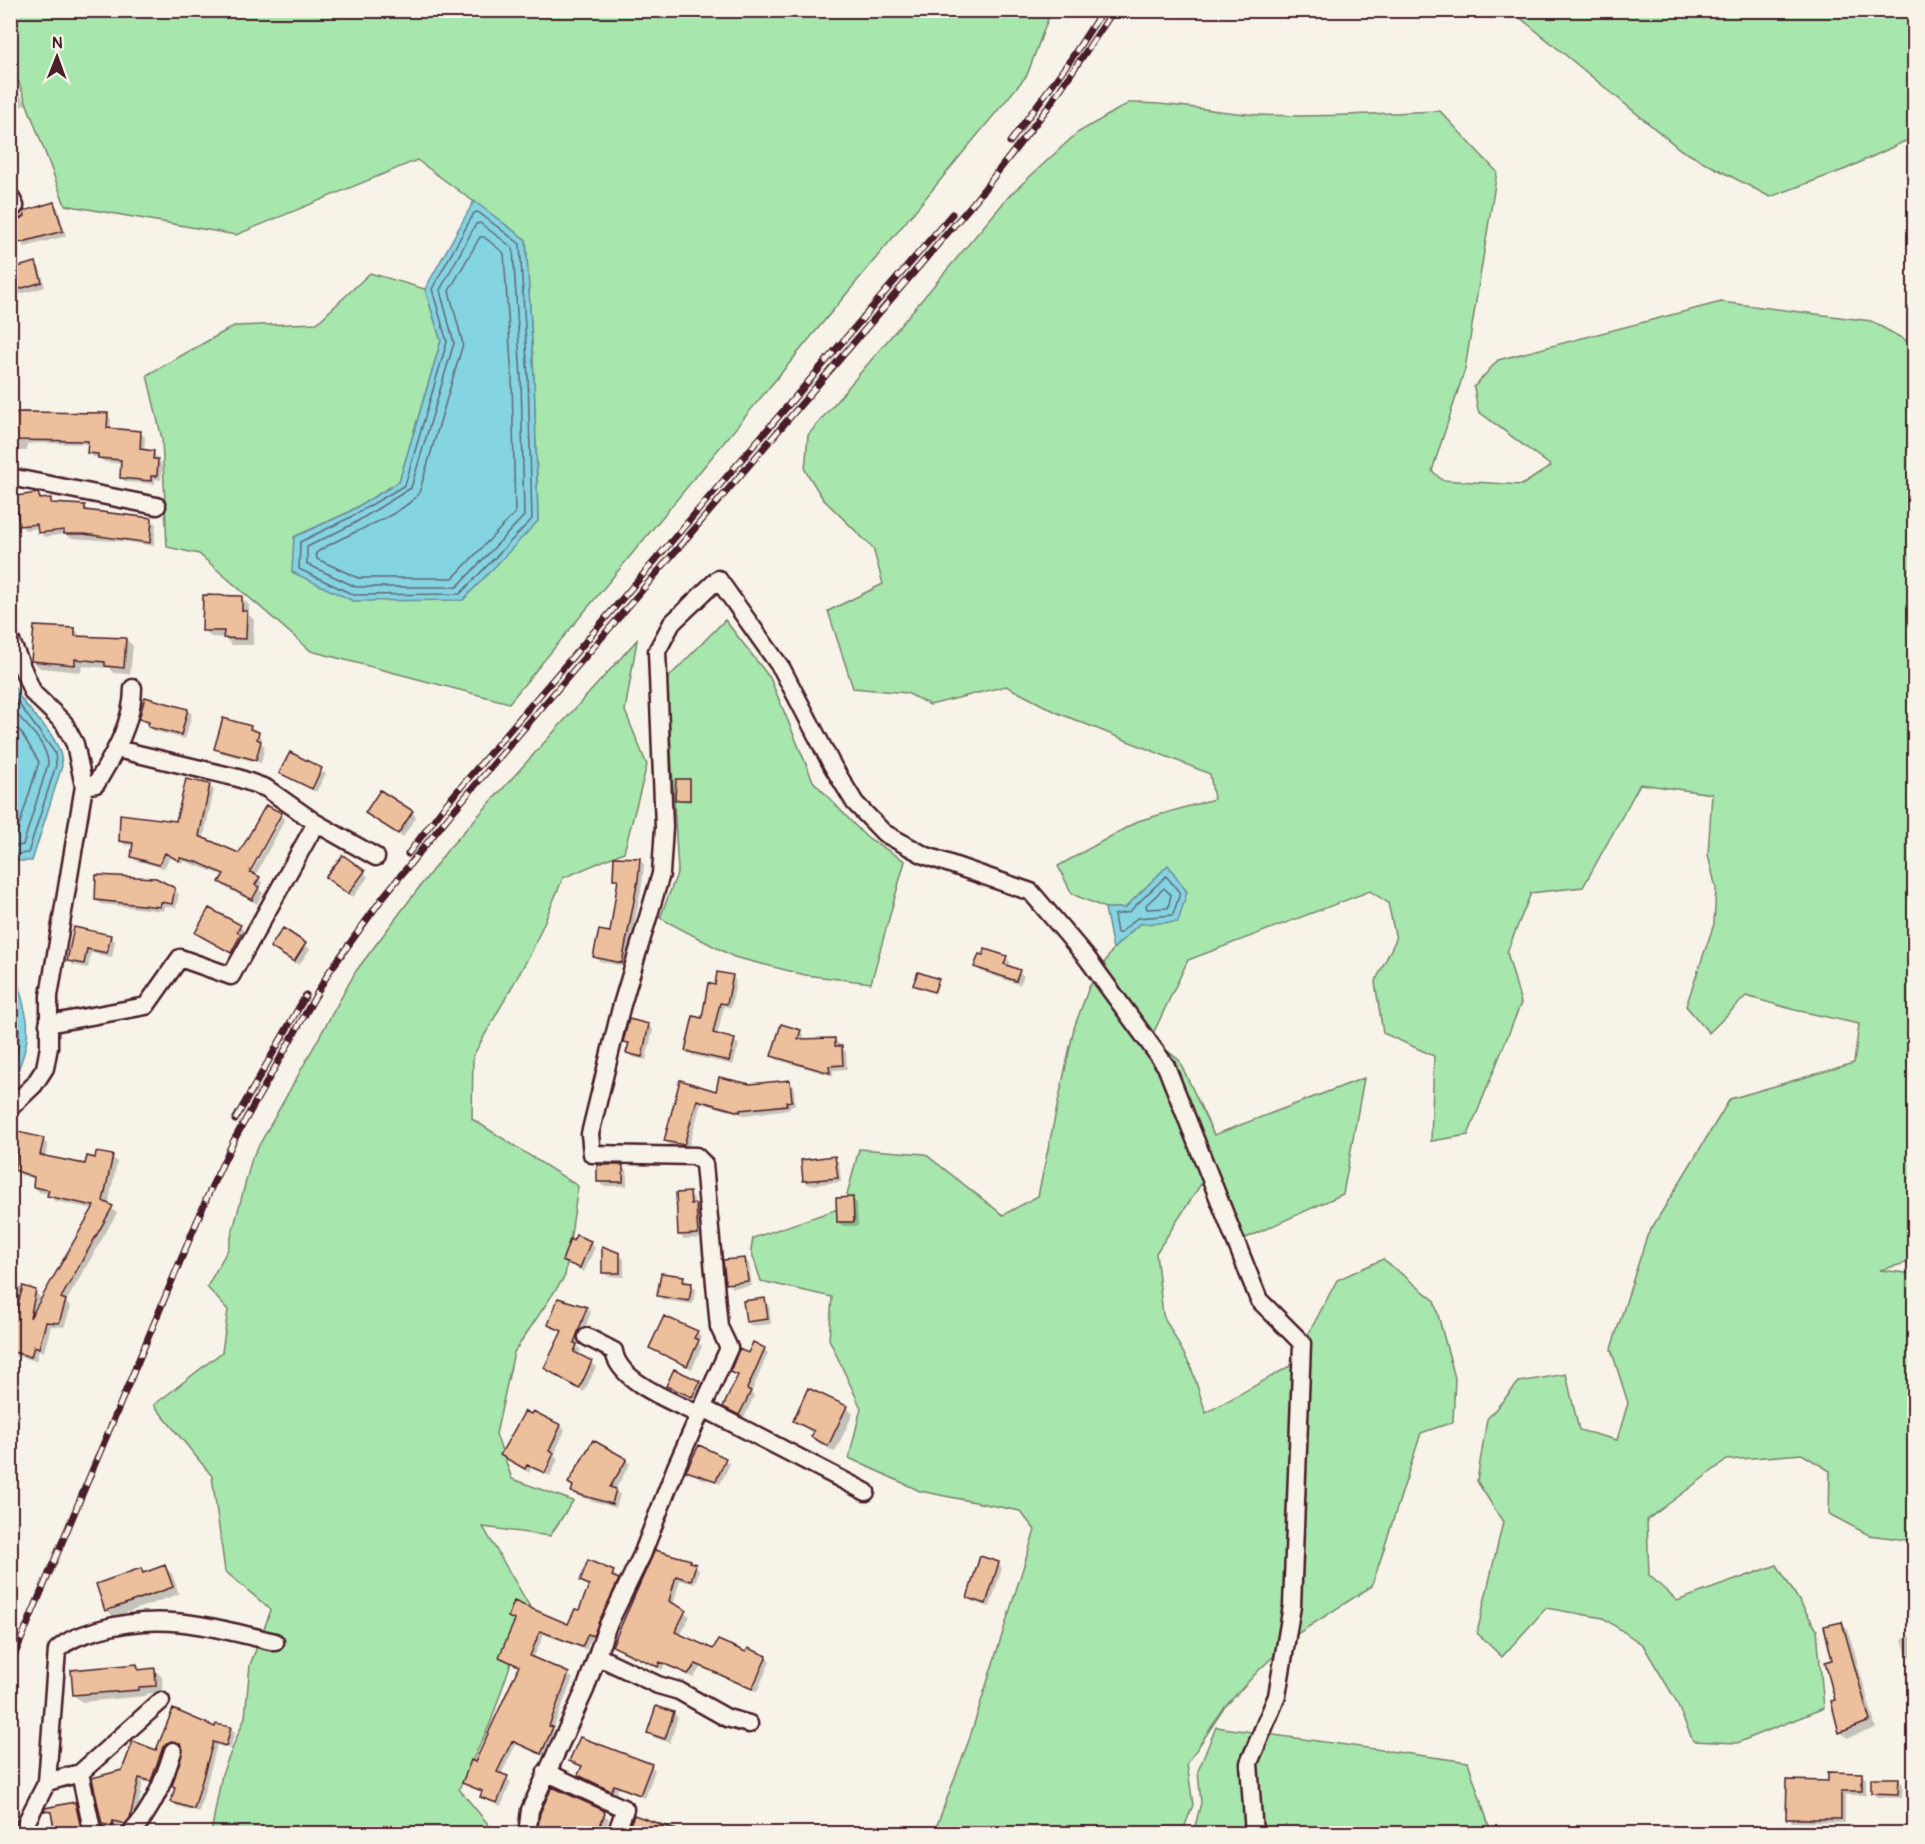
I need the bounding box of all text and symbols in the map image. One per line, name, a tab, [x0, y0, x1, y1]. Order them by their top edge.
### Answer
north arrow	[27, 27, 87, 87]
text: N	[52, 33, 63, 53]

